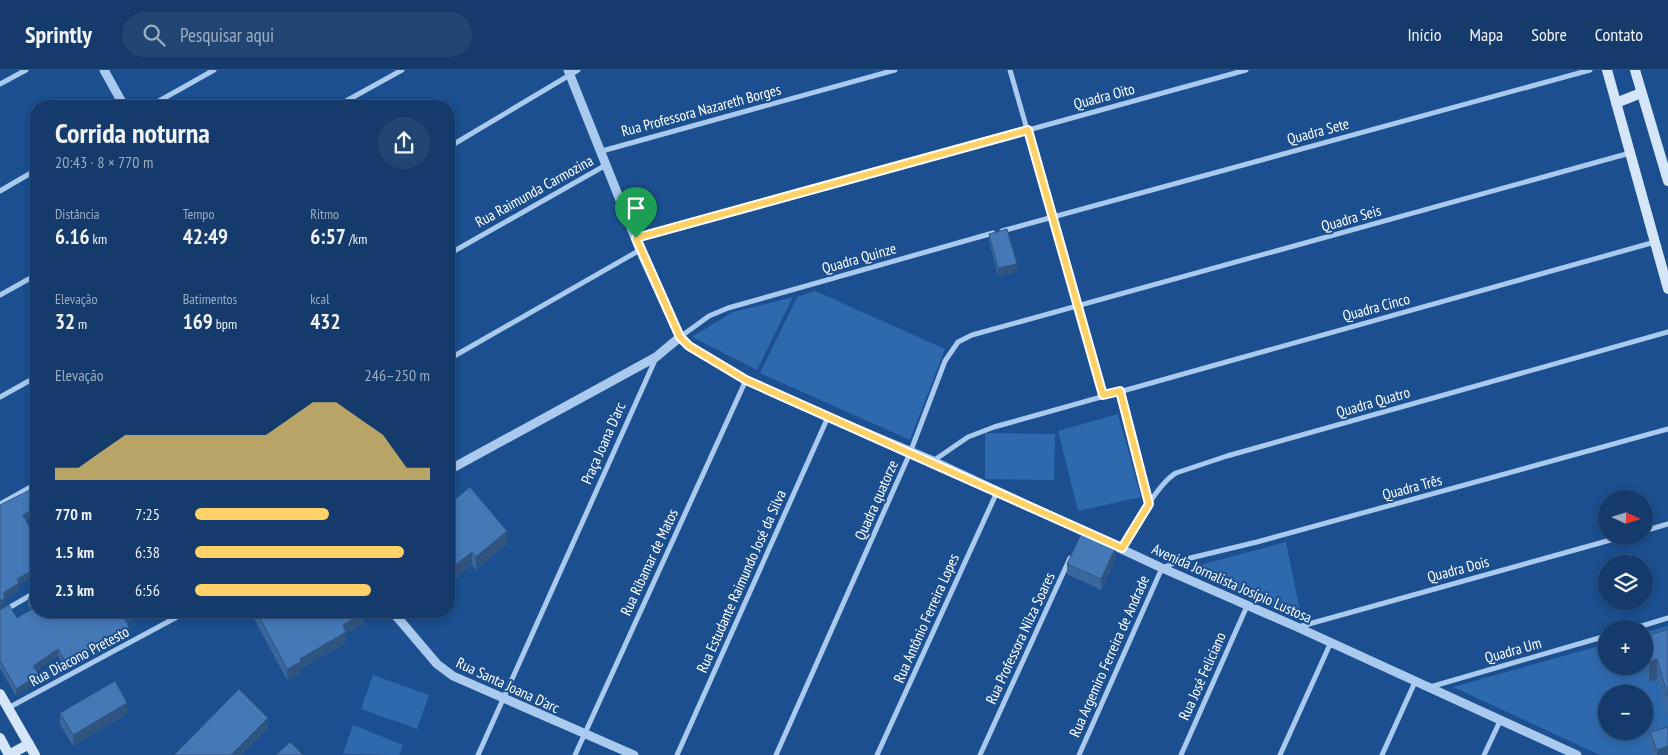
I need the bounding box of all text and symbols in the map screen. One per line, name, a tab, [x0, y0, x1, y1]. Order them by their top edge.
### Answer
search box	[122, 12, 472, 57]
text: Sprintly	[25, 19, 92, 50]
icon: search	[140, 21, 168, 49]
text: Pesquisar aqui	[180, 23, 274, 47]
text: Início	[1407, 23, 1441, 46]
text: Mapa	[1469, 23, 1503, 46]
text: Sobre	[1531, 23, 1567, 46]
text: Contato	[1595, 23, 1643, 46]
street label: Quadra Oito	[1071, 79, 1137, 113]
street label: Rua Professora Nazareth Borges	[619, 80, 783, 140]
text: Corrida noturna	[55, 114, 210, 151]
street label: Quadra Sete	[1285, 114, 1351, 148]
button: share	[378, 117, 430, 169]
street label: Rua Raimunda Carmozina	[472, 151, 596, 231]
text: 20:43 · 8 × 770 m	[55, 152, 153, 172]
pin	[615, 187, 657, 238]
icon: arrive	[622, 194, 650, 222]
street label: Quadra Seis	[1319, 200, 1383, 236]
text: Distância	[55, 205, 99, 223]
text: Tempo	[183, 205, 215, 223]
text: Ritmo	[310, 205, 339, 223]
text: 6.16	[55, 223, 90, 250]
text: 42:49	[183, 223, 228, 250]
text: 6:57	[310, 223, 346, 250]
text: km	[90, 230, 107, 248]
text: /km	[346, 230, 367, 248]
street label: Quadra Quinze	[820, 238, 898, 278]
street label: Quadra Cinco	[1340, 289, 1412, 325]
text: Elevação	[55, 290, 97, 308]
text: Batimentos	[183, 290, 237, 308]
text: kcal	[310, 290, 329, 308]
text: 32	[55, 308, 75, 335]
text: 169	[183, 308, 213, 335]
text: 432	[310, 308, 340, 335]
text: m	[75, 315, 87, 333]
text: bpm	[213, 315, 237, 333]
text: Elevação	[55, 365, 104, 385]
text: 246–250 m	[365, 365, 430, 385]
street label: Quadra Quatro	[1334, 382, 1412, 422]
street label: Praça Joana D'arc	[576, 399, 630, 487]
street label: Quadra quatorze	[850, 457, 902, 543]
street label: Quadra Três	[1380, 470, 1444, 504]
street label: Rua Estudante Raimundo José da Silva	[692, 487, 790, 675]
north arrow	[1598, 490, 1652, 545]
map controls	[1598, 490, 1653, 740]
text: 770 m	[55, 504, 92, 524]
text: 7:25	[135, 504, 160, 524]
street label: Rua Ribamar de Matos	[616, 505, 682, 619]
street label: Avenida Jornalista Josípio Lustosa	[1149, 539, 1315, 627]
text: 1.5 km	[55, 542, 94, 562]
text: 6:38	[135, 542, 160, 562]
street label: Rua Antônio Ferreira Lopes	[889, 550, 963, 686]
street label: Quadra Dois	[1425, 552, 1491, 586]
button: layers	[1598, 555, 1653, 610]
street label: Rua Professora Nilza Soares	[981, 569, 1059, 707]
street label: Rua Argemiro Ferreira de Andrade	[1065, 572, 1153, 740]
text: 2.3 km	[55, 580, 94, 600]
text: 6:56	[135, 580, 160, 600]
button: +	[1598, 620, 1653, 675]
street label: Rua Diacono Pretesto	[26, 622, 132, 690]
street label: Rua José Feliciano	[1174, 629, 1230, 723]
street label: Quadra Um	[1482, 633, 1544, 667]
street label: Rua Santa Joana D'arc	[453, 653, 563, 718]
button: −	[1598, 685, 1653, 740]

